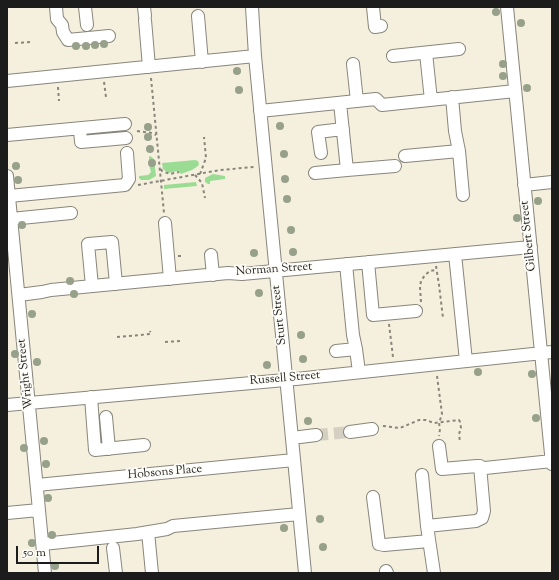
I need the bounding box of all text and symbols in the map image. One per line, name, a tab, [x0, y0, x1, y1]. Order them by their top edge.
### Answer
street label: Gilbert Street	[518, 200, 540, 272]
street label: Norman Street	[235, 260, 313, 280]
street label: Sturt Street	[270, 284, 290, 346]
street label: Wright Street	[15, 338, 37, 410]
street label: Russell Street	[249, 369, 321, 389]
street label: Hobsons Place	[127, 463, 203, 483]
scale bar	[18, 538, 101, 564]
text: 50 m	[23, 544, 46, 562]

